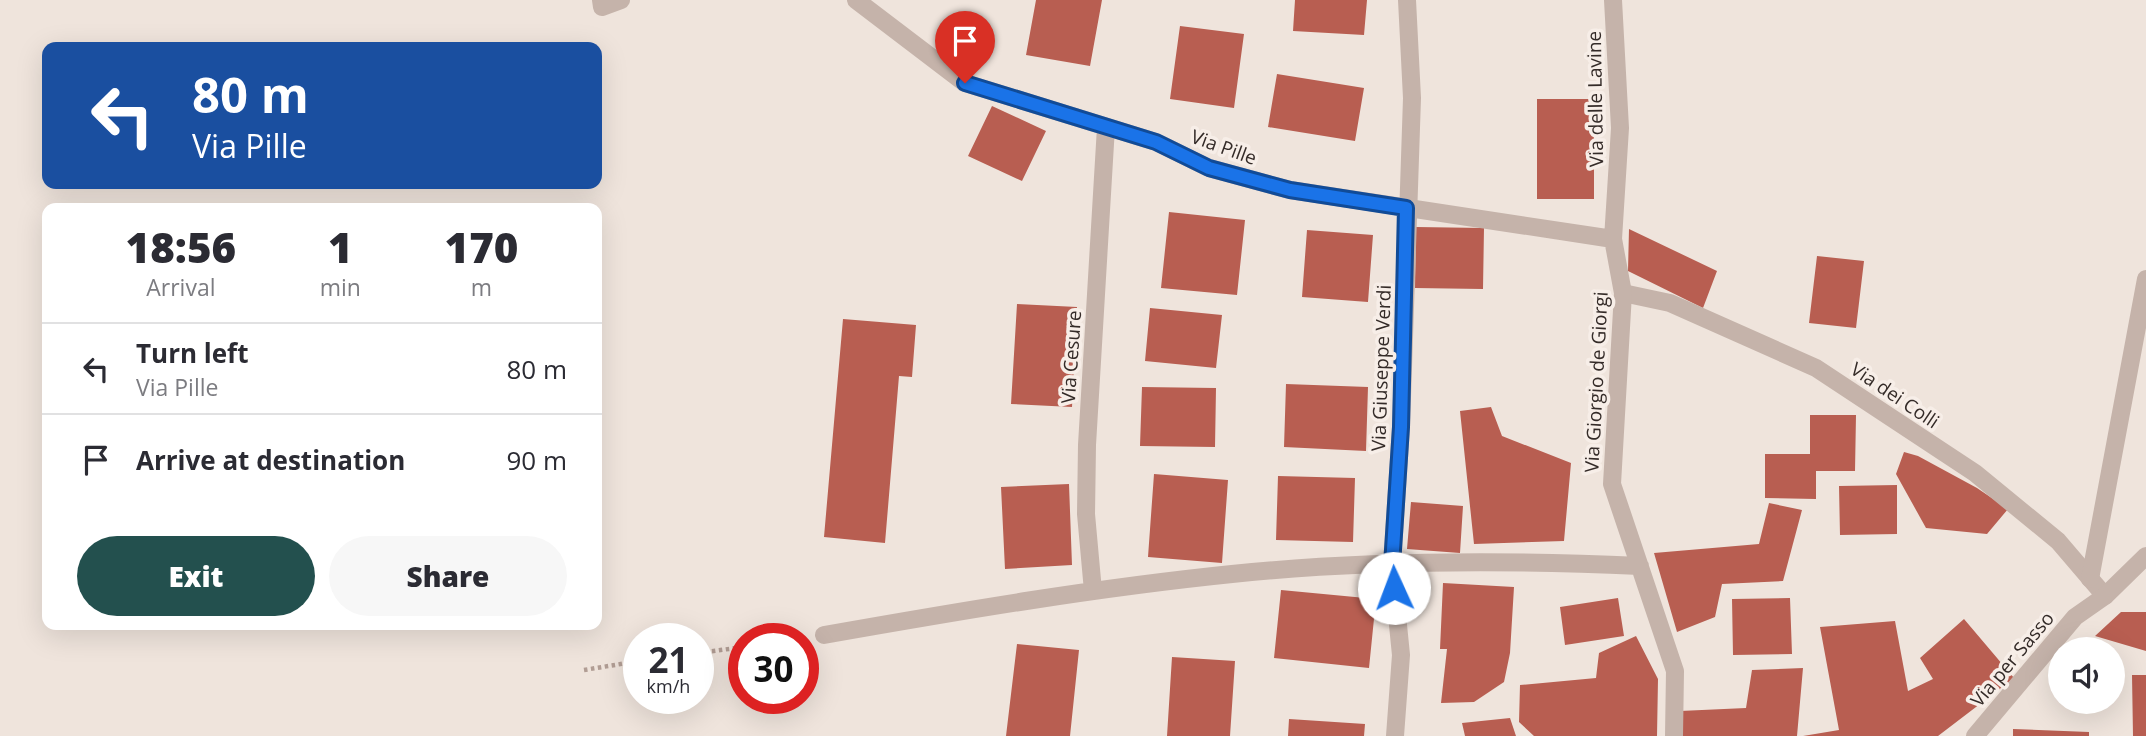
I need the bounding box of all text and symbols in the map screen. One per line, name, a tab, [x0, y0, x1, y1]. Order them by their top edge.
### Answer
pin	[935, 11, 995, 83]
icon: arrive	[946, 22, 984, 60]
street label: Via delle Lavine	[1581, 31, 1609, 167]
text: 80 m	[192, 61, 309, 127]
icon: left	[77, 70, 168, 161]
street label: Via Pille	[1188, 123, 1260, 171]
text: Via Pille	[192, 124, 307, 167]
text: 18:56	[126, 218, 236, 275]
text: 1	[328, 218, 353, 275]
text: 170	[445, 218, 518, 275]
text: Arrival	[146, 271, 216, 303]
text: min	[320, 271, 361, 303]
text: m	[471, 271, 492, 303]
street label: Via Giuseppe Verdi	[1365, 284, 1397, 452]
street label: Via Giorgio de Giorgi	[1578, 291, 1614, 473]
street label: Via Cesure	[1055, 310, 1087, 404]
text: Turn left	[136, 335, 248, 371]
icon: left	[77, 350, 115, 388]
text: 80 m	[506, 351, 567, 387]
street label: Via dei Colli	[1846, 356, 1944, 434]
text: Via Pille	[136, 371, 218, 403]
icon: arrive	[77, 441, 115, 479]
text: Arrive at destination	[136, 442, 405, 478]
text: 90 m	[506, 442, 567, 478]
button: Exit	[77, 536, 315, 616]
button: Share	[329, 536, 567, 616]
position arrow	[1357, 551, 1431, 625]
street label: Via per Sasso	[1964, 606, 2060, 712]
speed limit sign: 30	[728, 623, 819, 714]
text: 21	[648, 636, 689, 683]
map controls	[2048, 637, 2125, 714]
button: sound	[2048, 637, 2125, 714]
text: km/h	[647, 674, 690, 698]

